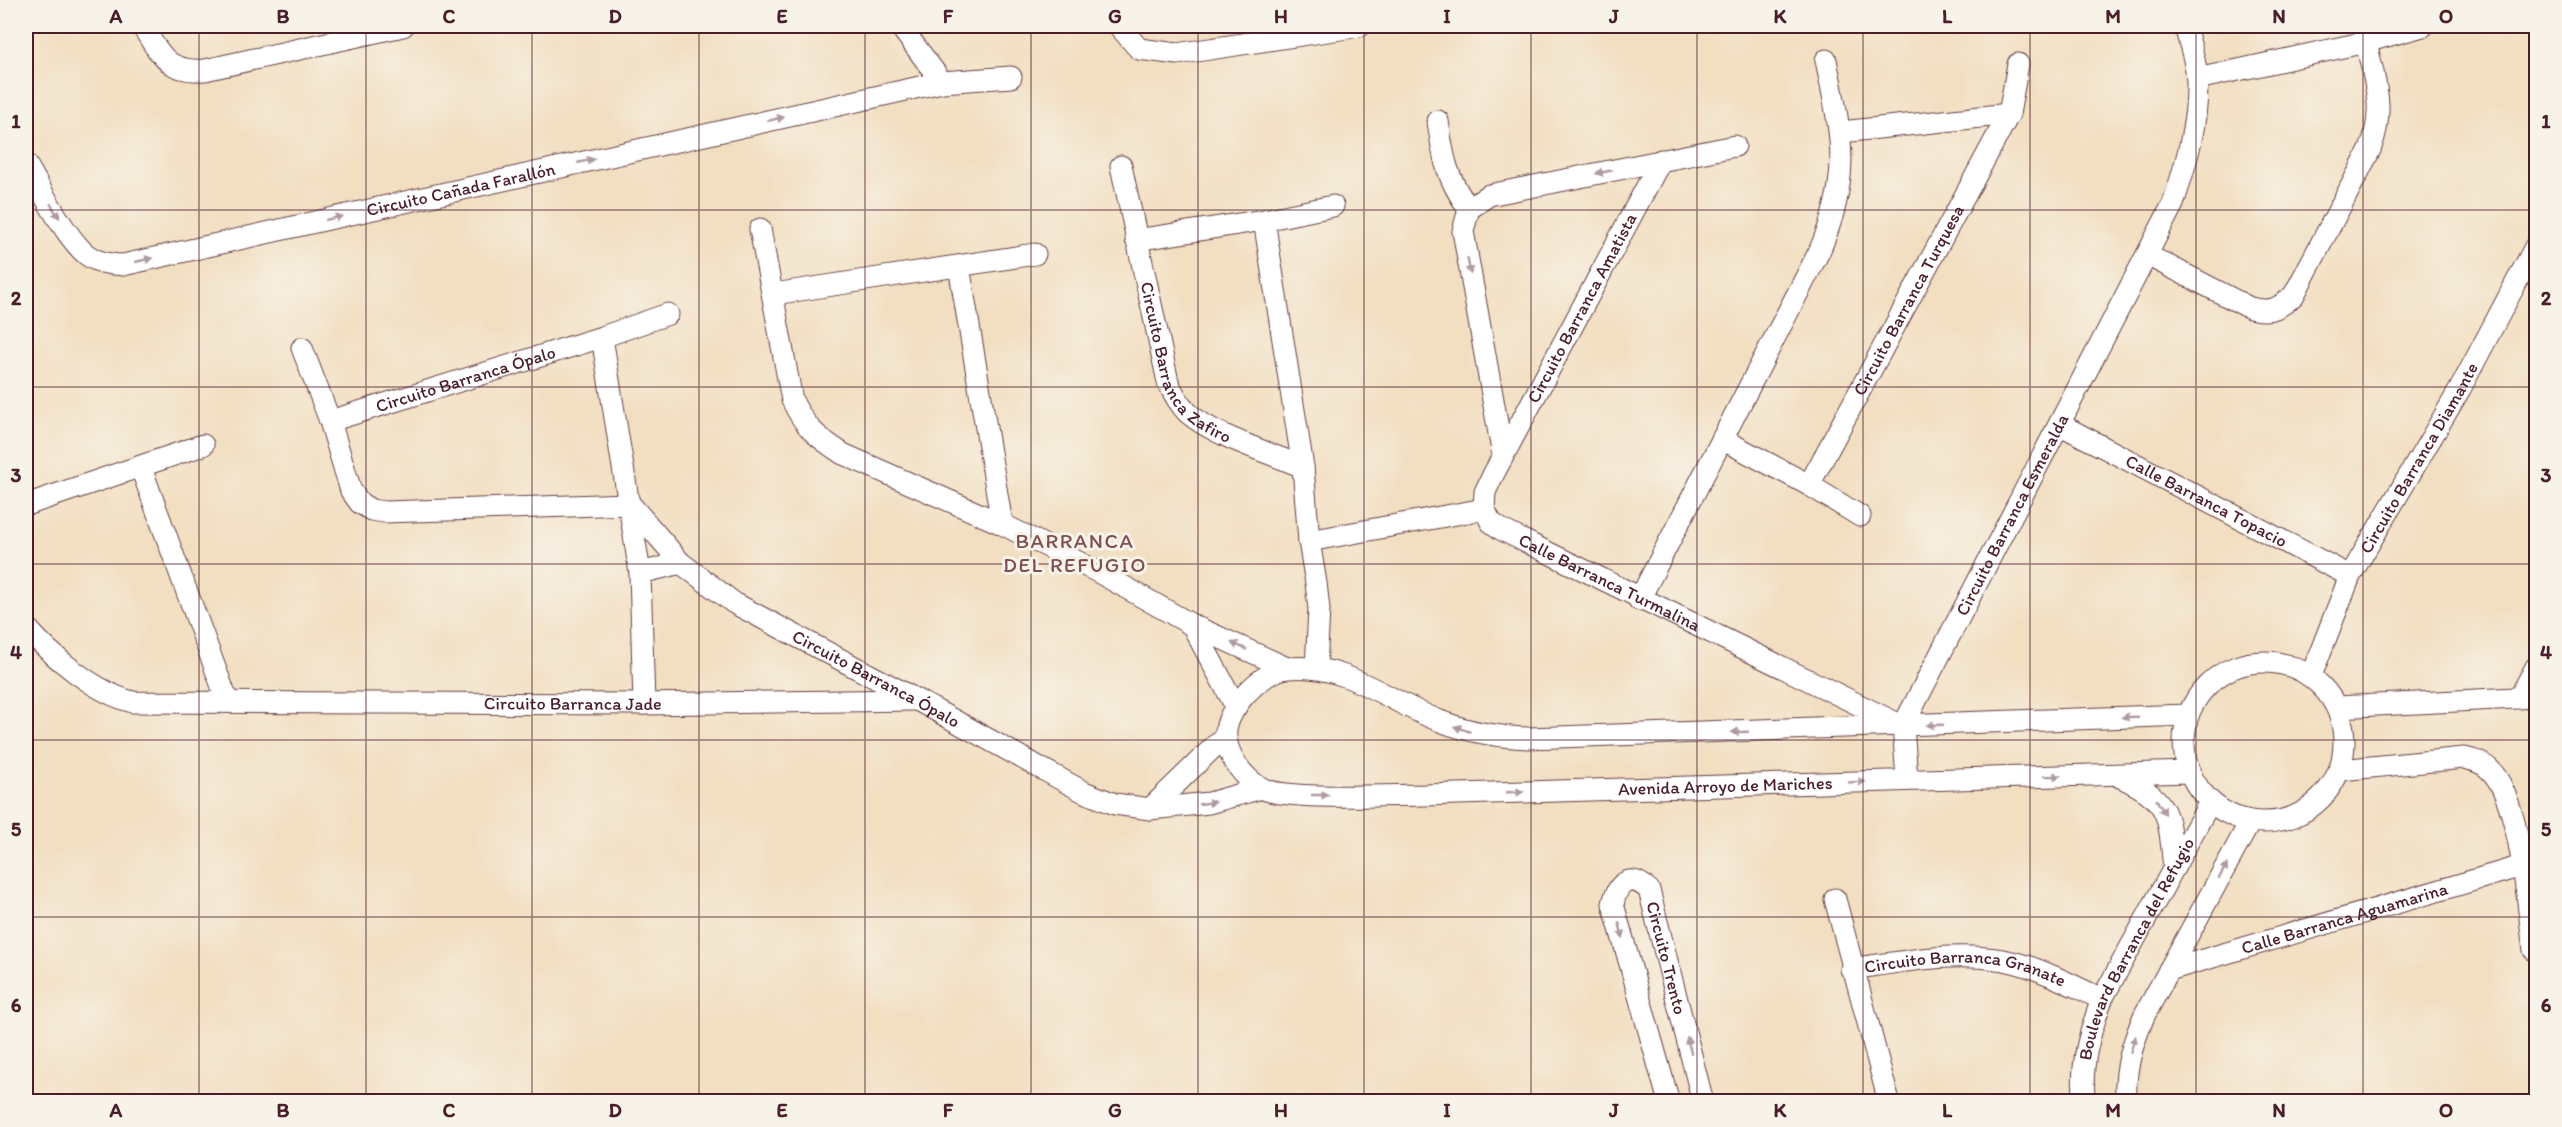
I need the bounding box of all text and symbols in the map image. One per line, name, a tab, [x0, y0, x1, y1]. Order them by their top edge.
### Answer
text: A	[109, 4, 123, 28]
text: B	[277, 4, 290, 28]
text: C	[443, 4, 456, 28]
text: D	[608, 4, 622, 28]
text: E	[776, 4, 788, 28]
text: F	[943, 4, 954, 28]
text: G	[1108, 4, 1122, 28]
text: H	[1274, 4, 1288, 28]
text: I	[1443, 4, 1451, 28]
text: J	[1608, 4, 1619, 28]
text: K	[1774, 4, 1788, 28]
text: L	[1942, 4, 1953, 28]
text: M	[2105, 4, 2121, 28]
text: N	[2272, 4, 2286, 28]
text: O	[2439, 4, 2453, 28]
text: 1	[11, 109, 21, 133]
text: 1	[2541, 109, 2551, 133]
one-way arrow	[767, 113, 785, 123]
one-way arrow	[577, 156, 595, 166]
street label: Circuito Cañada Farallón	[364, 158, 558, 221]
one-way arrow	[1594, 168, 1613, 177]
street label: Circuito Barranca Turquesa	[1848, 201, 1969, 399]
one-way arrow	[50, 203, 61, 219]
street label: Circuito Barranca Amatista	[1522, 209, 1642, 407]
one-way arrow	[325, 212, 343, 222]
one-way arrow	[135, 255, 153, 265]
one-way arrow	[1465, 257, 1474, 276]
street label: Circuito Barranca Zafiro	[1136, 280, 1235, 448]
text: 2	[11, 286, 22, 310]
text: 2	[2541, 286, 2552, 310]
street label: Circuito Barranca Ópalo	[373, 341, 558, 417]
street label: Circuito Barranca Diamante	[2355, 359, 2483, 557]
street label: Circuito Barranca Esmeralda	[1951, 409, 2074, 619]
street label: Calle Barranca Topacio	[2122, 450, 2291, 552]
text: 3	[11, 463, 22, 487]
text: 3	[2541, 463, 2552, 487]
district label: BARRANCA DEL REFUGIO	[1003, 528, 1147, 577]
street label: Calle Barranca Turmalina	[1515, 529, 1705, 637]
street label: Circuito Barranca Ópalo	[789, 625, 964, 733]
text: 4	[10, 640, 22, 664]
text: 4	[2540, 640, 2552, 664]
one-way arrow	[1231, 642, 1248, 651]
street label: Circuito Barranca Jade	[484, 692, 662, 715]
one-way arrow	[2120, 713, 2139, 722]
one-way arrow	[1926, 721, 1945, 730]
one-way arrow	[1453, 723, 1471, 733]
one-way arrow	[1731, 727, 1750, 736]
one-way arrow	[2042, 771, 2061, 781]
street label: Avenida Arroyo de Mariches	[1618, 772, 1833, 800]
one-way arrow	[1847, 777, 1866, 786]
one-way arrow	[1505, 787, 1524, 797]
one-way arrow	[1310, 790, 1329, 800]
one-way arrow	[1197, 798, 1216, 807]
one-way arrow	[2156, 799, 2166, 816]
text: 5	[11, 817, 22, 841]
text: 5	[2541, 817, 2552, 841]
street label: Boulevard Barranca del Refugio	[2074, 834, 2199, 1062]
one-way arrow	[2218, 862, 2228, 879]
street label: Calle Barranca Aguamarina	[2239, 877, 2451, 959]
street label: Circuito Trento	[1641, 899, 1691, 1017]
one-way arrow	[1617, 921, 1626, 939]
street label: Circuito Barranca Granate	[1863, 946, 2069, 992]
text: 6	[11, 993, 22, 1017]
text: 6	[2541, 993, 2552, 1017]
one-way arrow	[2129, 1035, 2138, 1053]
one-way arrow	[1683, 1036, 1693, 1054]
text: A	[109, 1098, 123, 1122]
text: B	[277, 1098, 290, 1122]
text: C	[443, 1098, 456, 1122]
text: D	[608, 1098, 622, 1122]
text: E	[776, 1098, 788, 1122]
text: F	[943, 1098, 954, 1122]
text: G	[1108, 1098, 1122, 1122]
text: H	[1274, 1098, 1288, 1122]
text: I	[1443, 1098, 1451, 1122]
text: J	[1608, 1098, 1619, 1122]
text: K	[1774, 1098, 1788, 1122]
text: L	[1942, 1098, 1953, 1122]
text: M	[2105, 1098, 2121, 1122]
text: N	[2272, 1098, 2286, 1122]
text: O	[2439, 1098, 2453, 1122]

